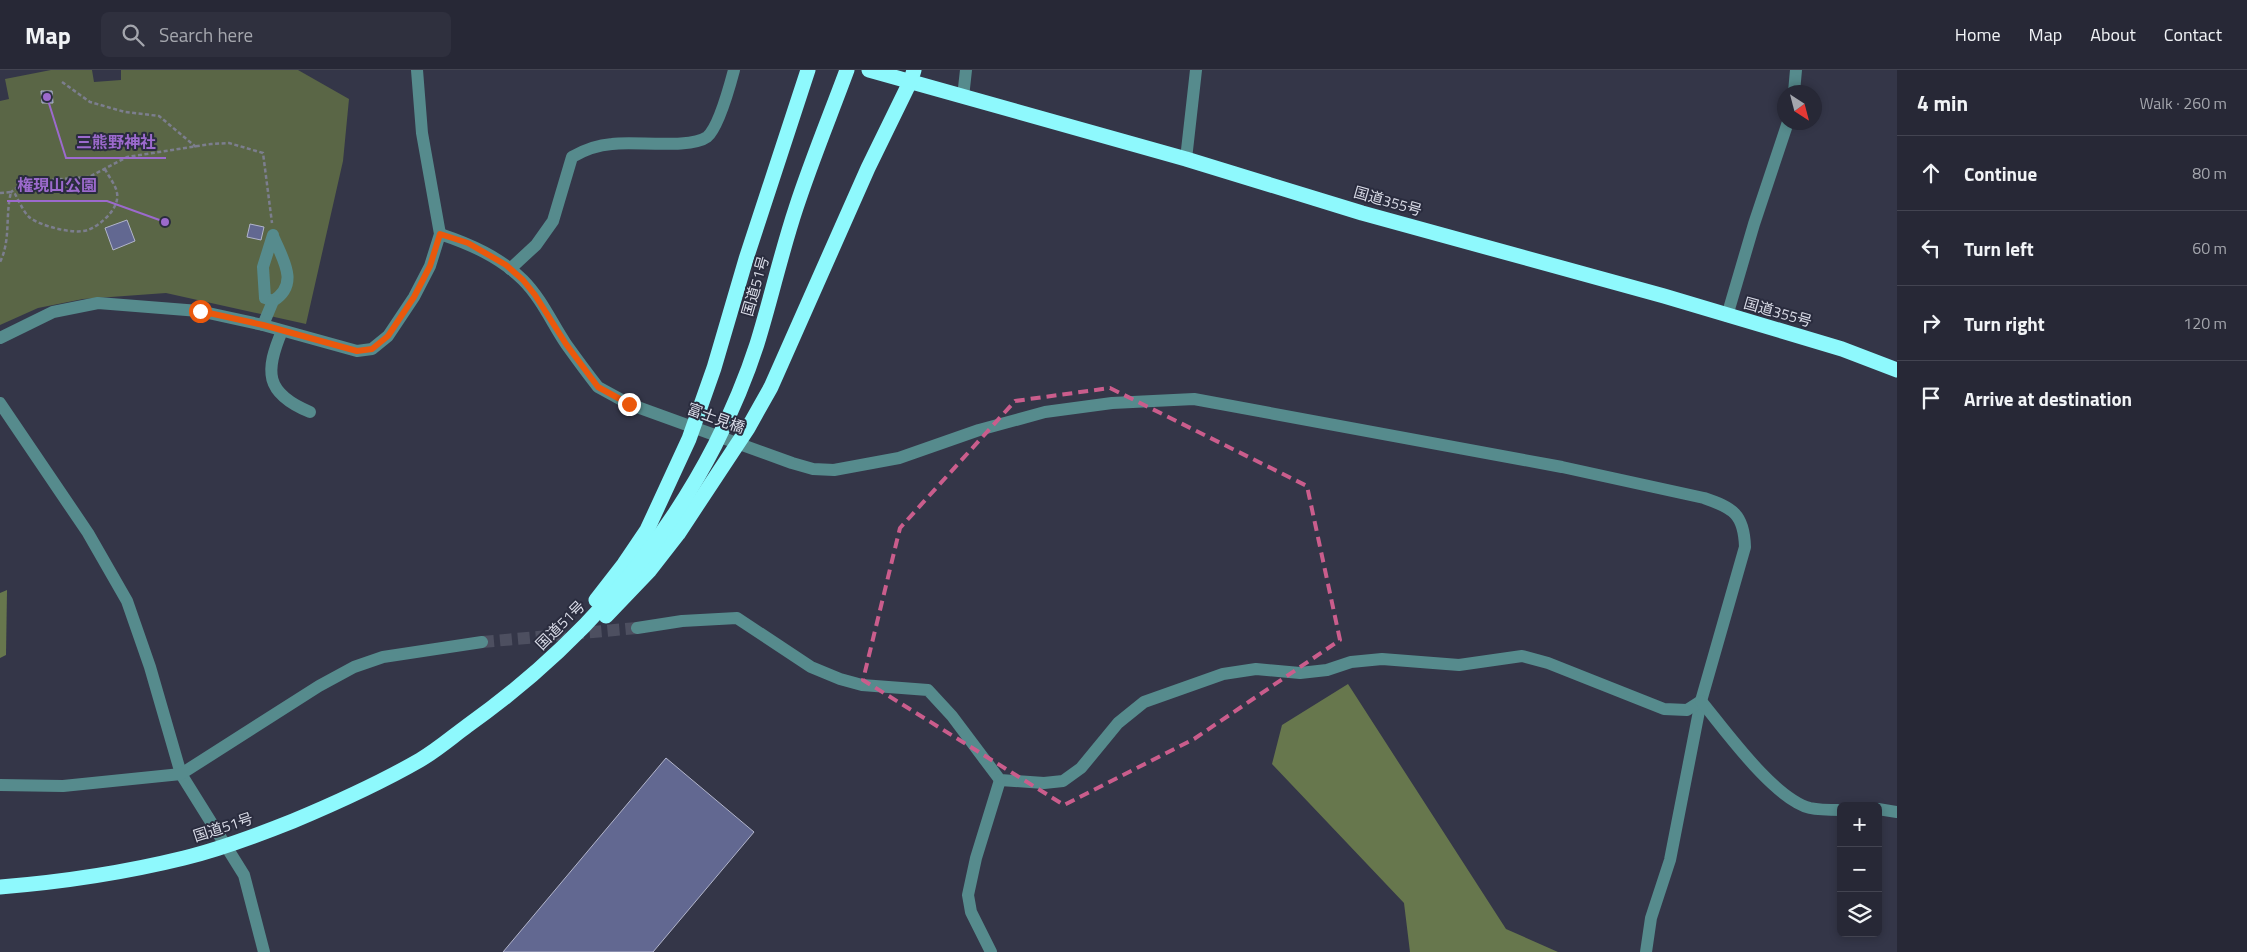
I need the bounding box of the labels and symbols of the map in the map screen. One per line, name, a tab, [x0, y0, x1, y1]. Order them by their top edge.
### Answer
north arrow	[1777, 85, 1822, 130]
callout: 三熊野神社	[66, 127, 166, 158]
text: 三熊野神社	[76, 130, 156, 154]
callout: 権現山公園	[7, 170, 107, 201]
text: 権現山公園	[17, 173, 97, 197]
street label: 国道355号	[1351, 180, 1425, 222]
street label: 国道51号	[735, 253, 775, 319]
street label: 国道355号	[1741, 291, 1815, 333]
route start	[189, 300, 212, 323]
route end	[618, 393, 641, 416]
street label: 富士見橋	[684, 397, 748, 439]
street label: 国道51号	[530, 595, 590, 655]
street label: 国道51号	[190, 807, 256, 847]

